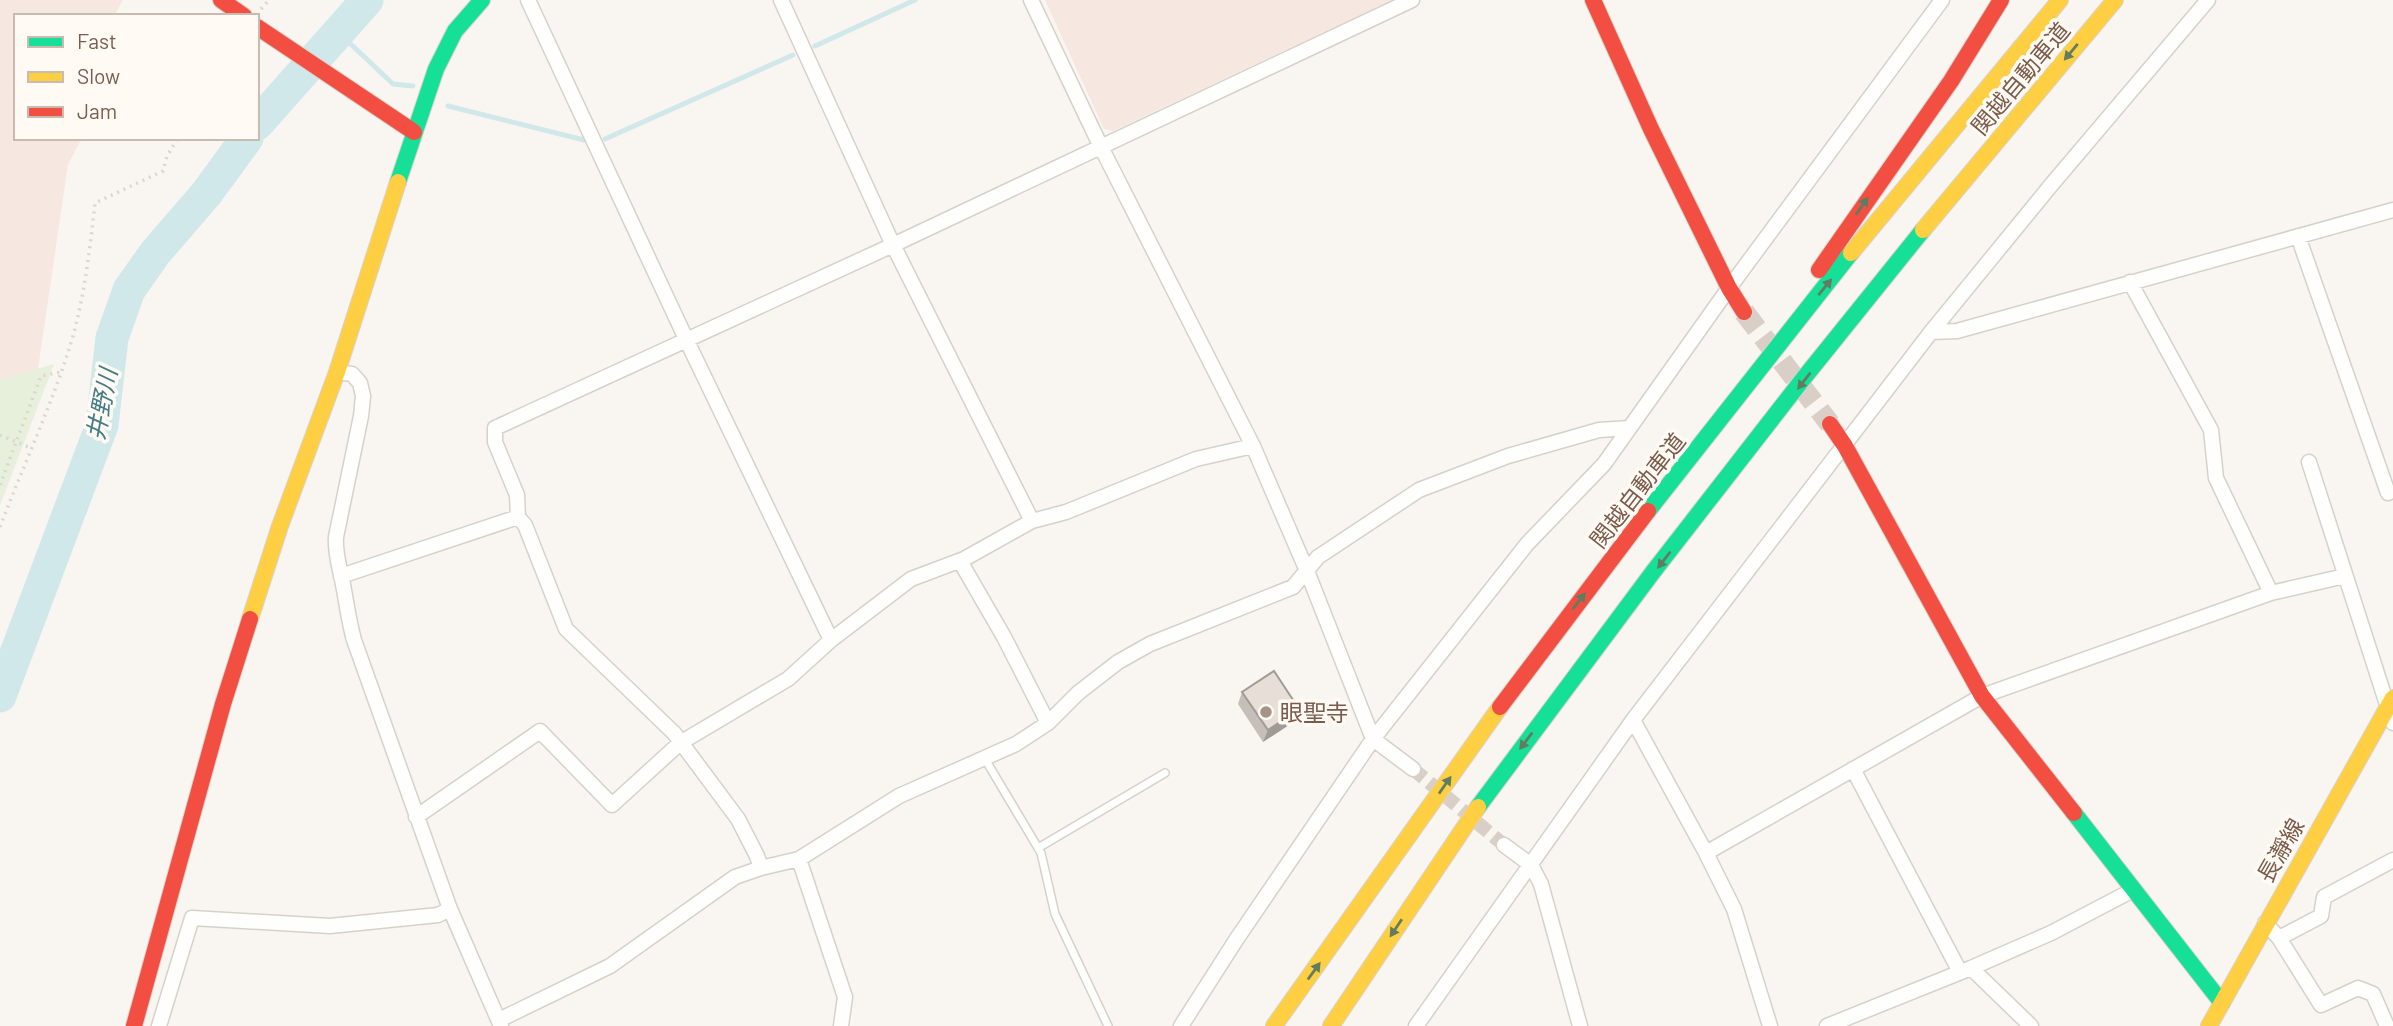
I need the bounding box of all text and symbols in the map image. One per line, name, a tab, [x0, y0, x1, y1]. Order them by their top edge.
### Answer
legend	[14, 14, 259, 140]
street label: 関越自動車道	[1965, 16, 2075, 140]
text: Fast	[77, 28, 117, 53]
one-way arrow	[2063, 43, 2078, 61]
text: Slow	[77, 63, 120, 88]
text: Jam	[77, 98, 117, 123]
one-way arrow	[1855, 197, 1869, 215]
one-way arrow	[1818, 278, 1832, 296]
water label: 井野川	[80, 363, 123, 442]
one-way arrow	[1796, 371, 1811, 389]
street label: 関越自動車道	[1583, 427, 1691, 553]
one-way arrow	[1657, 551, 1671, 570]
one-way arrow	[1572, 593, 1587, 611]
place label: 眼聖寺	[1280, 698, 1349, 726]
marker: 眼聖寺	[1258, 704, 1274, 720]
one-way arrow	[1519, 732, 1534, 750]
one-way arrow	[1438, 776, 1452, 794]
street label: 長瀞線	[2251, 813, 2309, 887]
one-way arrow	[1390, 918, 1403, 938]
one-way arrow	[1307, 962, 1321, 980]

